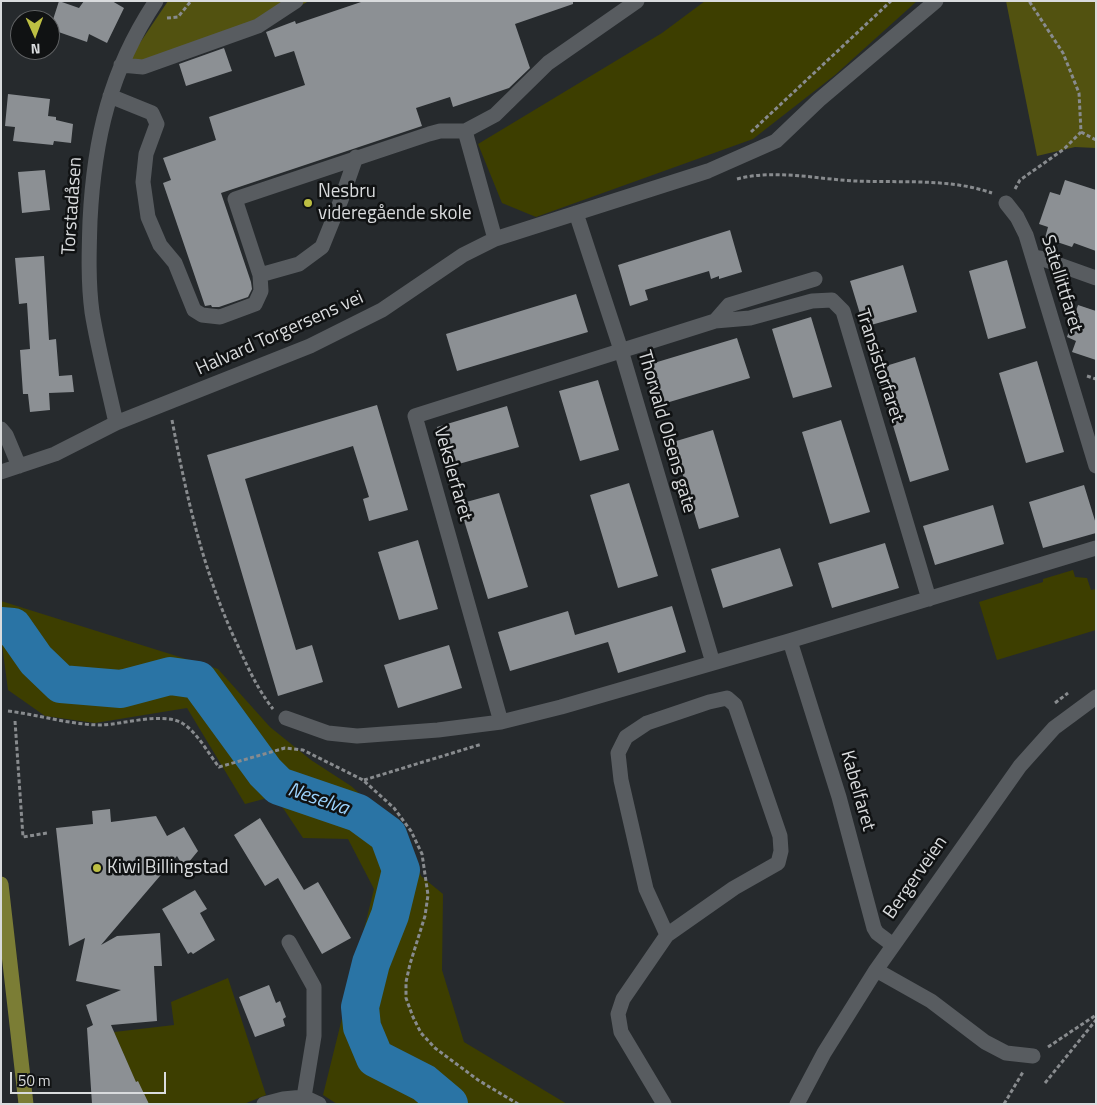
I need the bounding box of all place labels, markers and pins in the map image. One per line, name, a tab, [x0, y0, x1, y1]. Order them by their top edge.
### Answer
place label: Nesbru videregående skole	[318, 181, 472, 225]
marker: Nesbru videregående skole	[302, 197, 314, 209]
place label: Kiwi Billingstad	[107, 857, 229, 879]
marker: Kiwi Billingstad	[91, 862, 103, 874]

